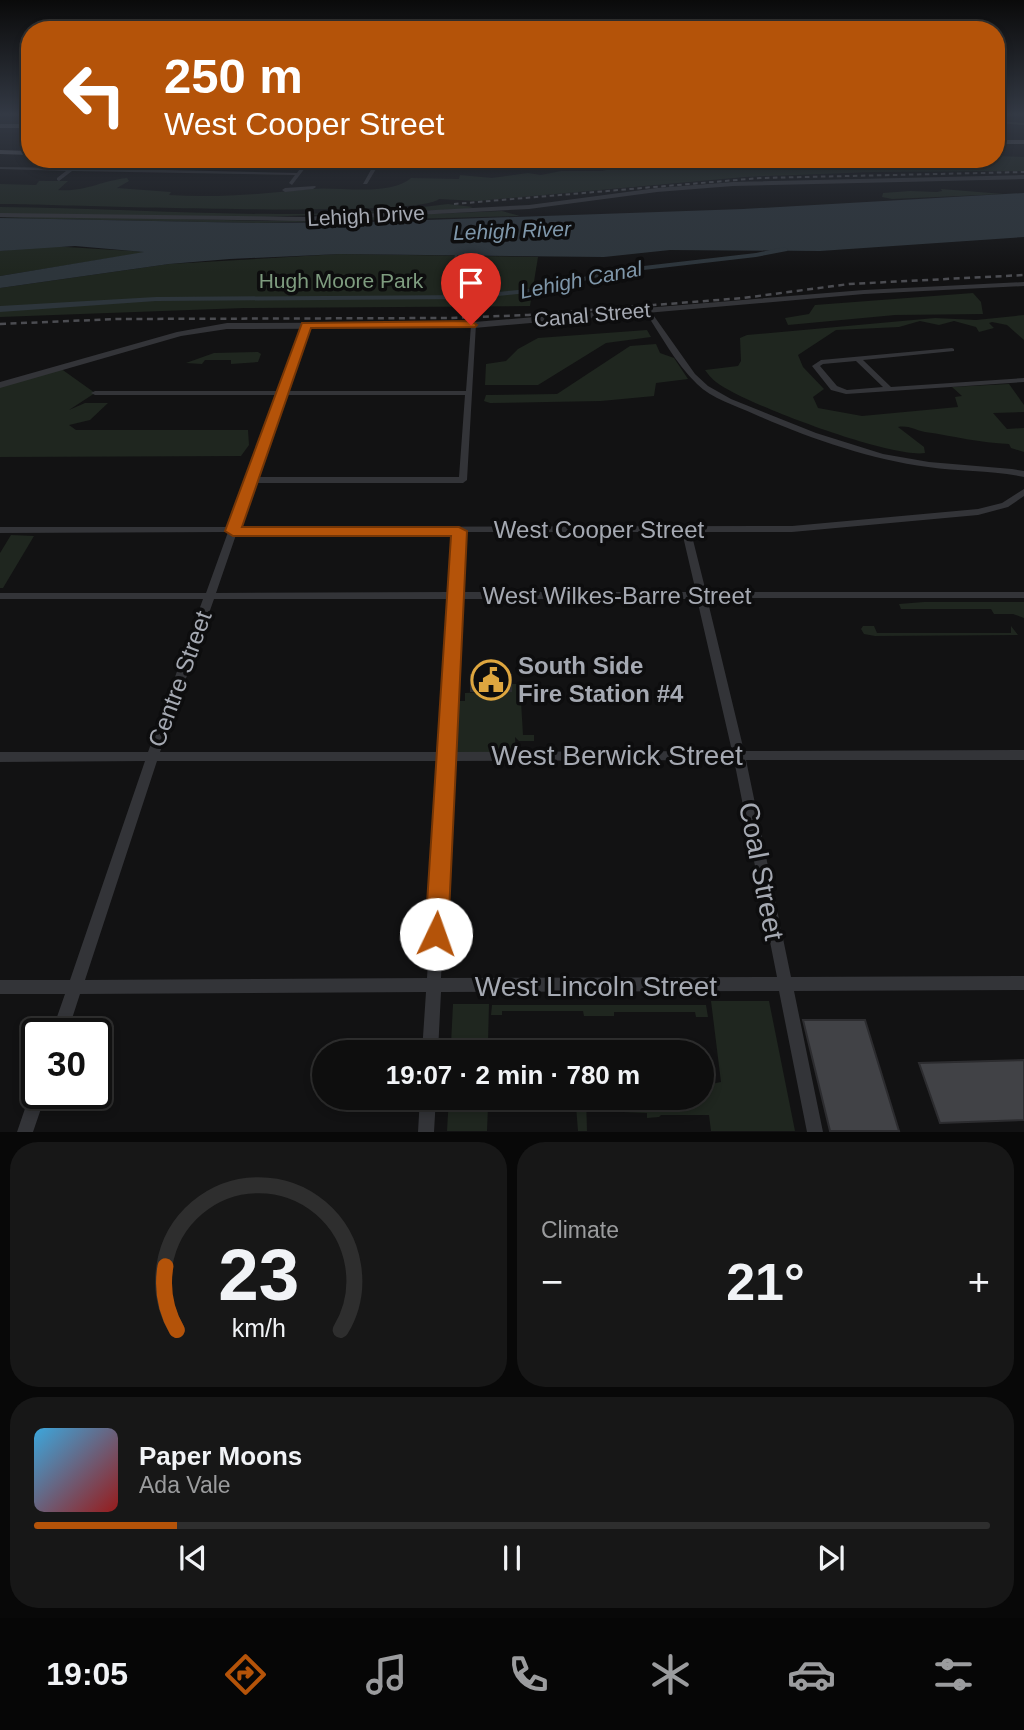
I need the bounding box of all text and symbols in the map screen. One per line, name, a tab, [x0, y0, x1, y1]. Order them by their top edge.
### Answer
icon: left	[49, 49, 140, 140]
text: 250 m	[164, 49, 303, 103]
text: West Cooper Street	[164, 106, 444, 142]
street label: Lehigh Drive	[306, 201, 425, 230]
water label: Lehigh River	[453, 217, 572, 244]
pin	[441, 253, 501, 325]
water label: Lehigh Canal	[518, 256, 645, 303]
icon: arrive	[452, 264, 490, 302]
park label: Hugh Moore Park	[259, 269, 424, 292]
street label: Canal Street	[533, 298, 651, 331]
street label: West Cooper Street	[494, 516, 704, 543]
street label: West Wilkes-Barre Street	[483, 582, 752, 609]
street label: Centre Street	[142, 607, 217, 751]
place label: South Side Fire Station #4	[518, 652, 684, 707]
public building icon: South Side Fire Station #4	[470, 659, 512, 701]
street label: West Berwick Street	[491, 740, 743, 771]
street label: Coal Street	[733, 799, 790, 943]
position arrow	[399, 897, 473, 971]
street label: West Lincoln Street	[475, 971, 717, 1002]
speed limit sign: 30	[21, 1018, 112, 1109]
text: 19:07 · 2 min · 780 m	[386, 1060, 640, 1090]
text: Climate	[541, 1217, 619, 1243]
text: 23	[218, 1235, 299, 1316]
text: 21°	[726, 1253, 805, 1311]
text: −	[541, 1261, 563, 1303]
text: +	[968, 1261, 990, 1303]
text: km/h	[231, 1314, 286, 1342]
text: Paper Moons	[139, 1441, 302, 1471]
text: Ada Vale	[139, 1472, 231, 1498]
icon: previous	[174, 1539, 212, 1577]
icon: pause	[493, 1539, 531, 1577]
icon: next	[812, 1539, 850, 1577]
icon: directions	[221, 1650, 270, 1699]
icon: music	[362, 1650, 411, 1699]
icon: phone	[504, 1650, 553, 1699]
icon: climate	[646, 1650, 695, 1699]
icon: car	[787, 1650, 836, 1699]
icon: filters	[929, 1650, 978, 1699]
text: 19:05	[46, 1656, 128, 1692]

